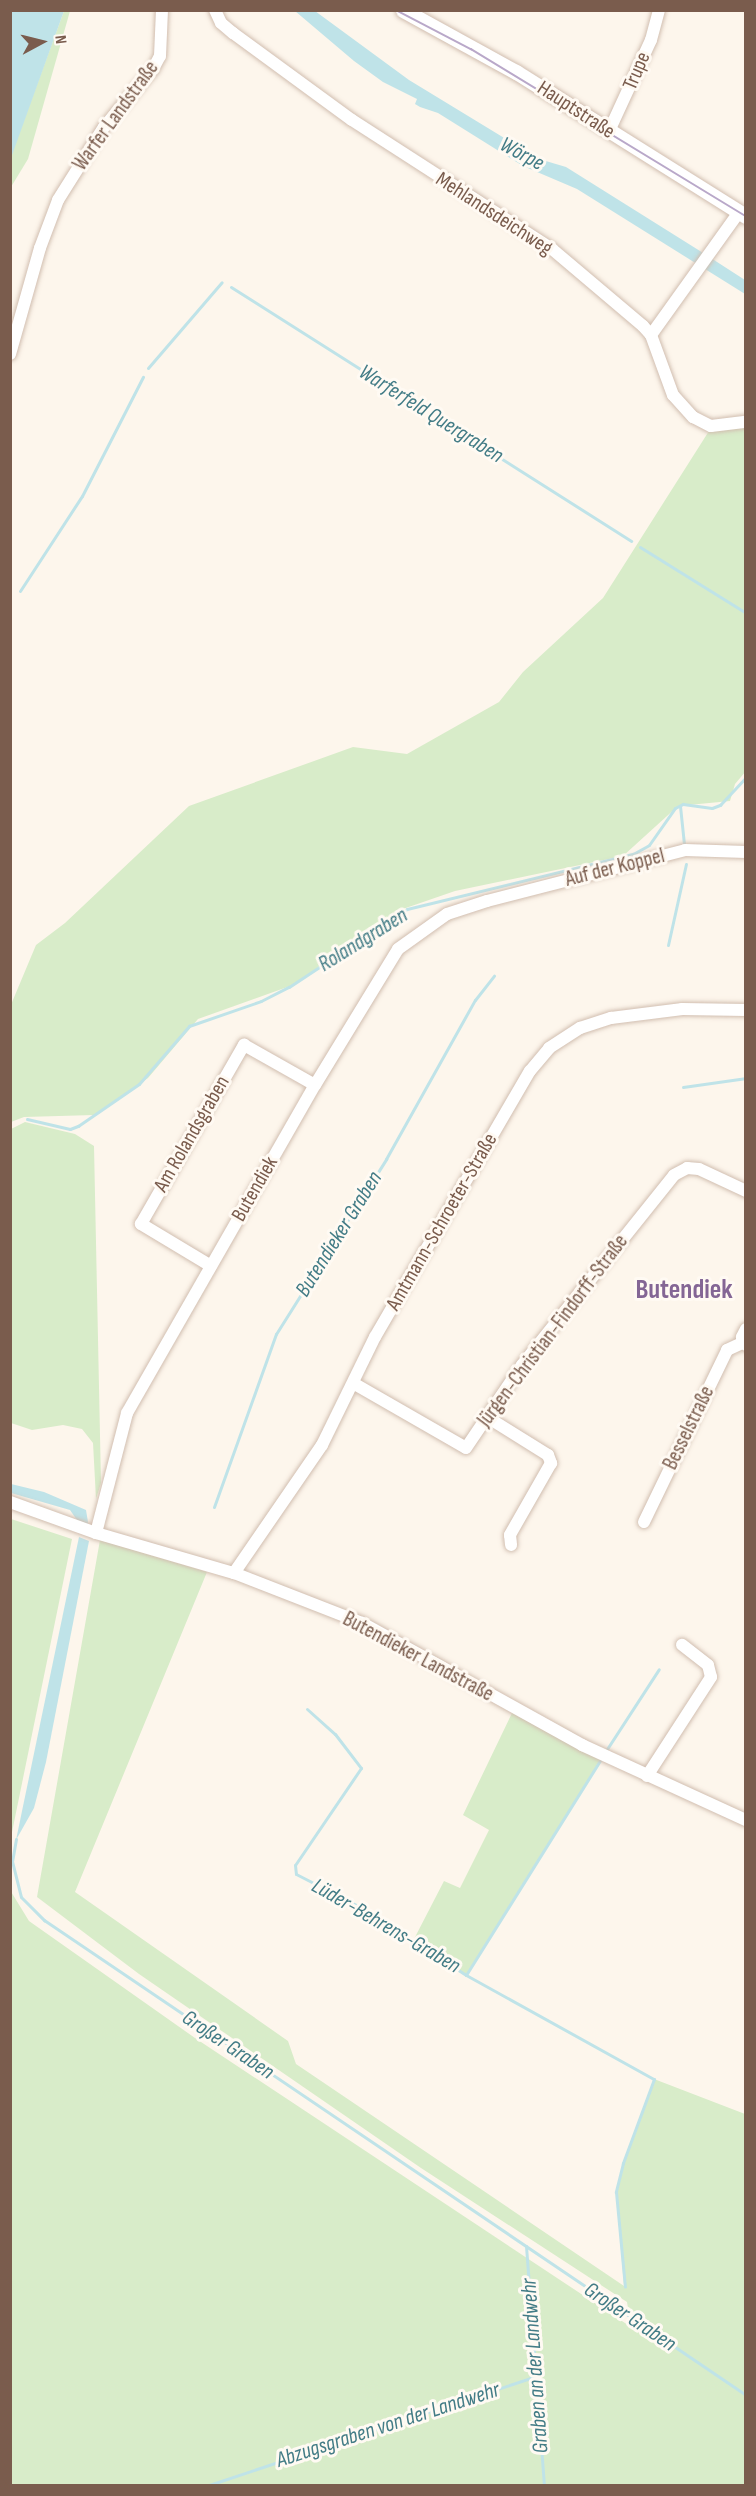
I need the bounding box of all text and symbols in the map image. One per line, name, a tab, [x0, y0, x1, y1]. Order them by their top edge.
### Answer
north arrow	[12, 12, 72, 72]
text: N	[50, 34, 70, 45]
street label: Trupe	[618, 48, 656, 94]
street label: Warfer Landstraße	[68, 56, 164, 176]
street label: Hauptstraße	[532, 76, 620, 144]
water label: Wörpe	[495, 131, 549, 177]
street label: Mehlandsdeichweg	[431, 167, 557, 261]
water label: Warferfeld Quergraben	[354, 359, 508, 469]
street label: Auf der Koppel	[563, 844, 667, 892]
water label: Rolandgraben	[314, 902, 412, 978]
street label: Am Rolandsgraben	[149, 1071, 235, 1197]
street label: Amtmann-Schroeter-Straße	[381, 1129, 503, 1315]
street label: Butendiek	[226, 1152, 284, 1226]
water label: Butendieker Graben	[290, 1166, 388, 1302]
street label: Jürgen-Christian-Findorff-Straße	[472, 1230, 634, 1432]
district label: Butendiek	[635, 1275, 733, 1307]
street label: Besselstraße	[658, 1382, 720, 1474]
street label: Butendieker Landstraße	[338, 1607, 498, 1707]
water label: Lüder-Behrens-Graben	[307, 1873, 465, 1979]
water label: Großer Graben	[177, 2005, 279, 2085]
water label: Großer Graben	[579, 2277, 681, 2357]
water label: Graben an der Landwehr	[516, 2278, 554, 2454]
water label: Abzugsgraben von der Landwehr	[273, 2376, 503, 2474]

